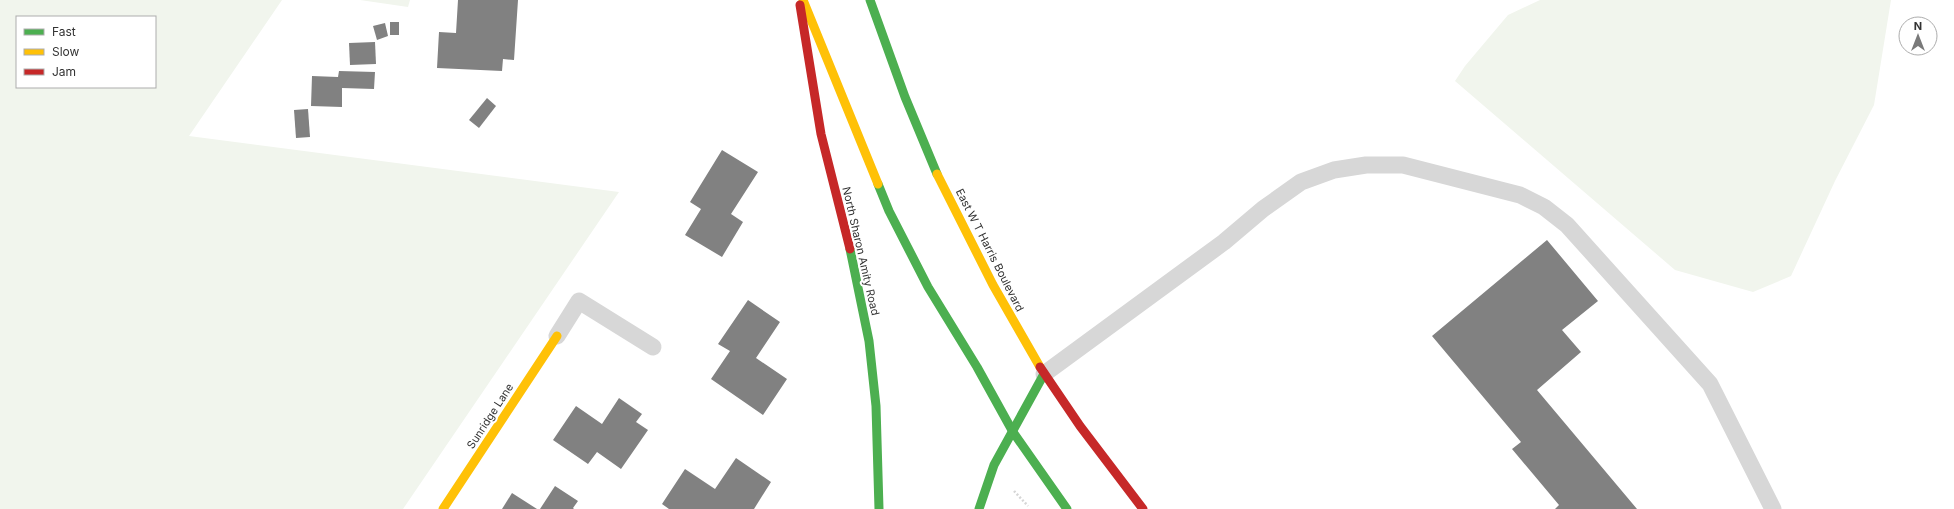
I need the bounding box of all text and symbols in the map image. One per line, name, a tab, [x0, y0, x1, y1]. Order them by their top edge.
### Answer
legend	[16, 16, 156, 88]
north arrow	[1898, 16, 1938, 56]
text: N	[1914, 19, 1922, 33]
text: Fast	[52, 24, 76, 39]
text: Slow	[52, 44, 80, 59]
text: Jam	[52, 64, 76, 79]
street label: North Sharon Amity Road	[839, 185, 883, 317]
street label: East W T Harris Boulevard	[953, 186, 1027, 314]
street label: Sunridge Lane	[464, 381, 516, 451]

